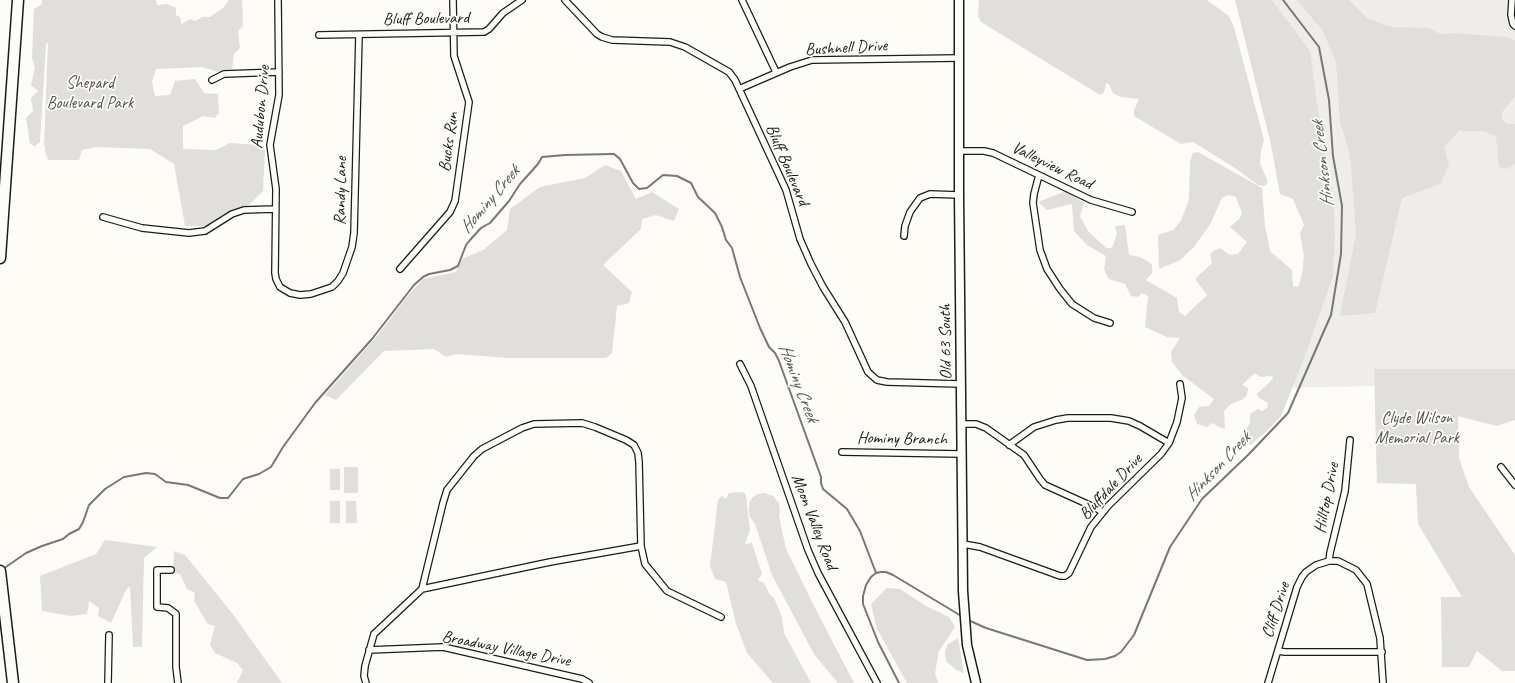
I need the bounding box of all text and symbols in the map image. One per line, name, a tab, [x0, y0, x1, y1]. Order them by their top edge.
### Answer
street label: Bluff Boulevard	[383, 8, 469, 30]
street label: Bushnell Drive	[804, 36, 888, 60]
street label: Audubon Drive	[247, 65, 275, 149]
park label: Shepard Boulevard Park	[47, 74, 133, 114]
street label: Bucks Run	[435, 111, 463, 173]
water label: Hinkson Creek	[1307, 120, 1339, 208]
street label: Bluff Boulevard	[761, 121, 813, 209]
street label: Valleyview Road	[1008, 138, 1096, 194]
street label: Randy Lane	[330, 157, 352, 225]
water label: Hominy Creek	[455, 162, 525, 238]
street label: Old 63 South	[935, 304, 957, 380]
water label: Hominy Creek	[773, 341, 823, 425]
park label: Clyde Wilson Memorial Park	[1375, 409, 1459, 449]
street label: Hominy Branch	[857, 428, 947, 450]
water label: Hinkson Creek	[1181, 428, 1255, 506]
street label: Bluffdale Drive	[1075, 450, 1147, 524]
street label: Hilltop Drive	[1310, 461, 1344, 535]
street label: Moon Valley Road	[786, 471, 842, 573]
street label: Cliff Drive	[1257, 580, 1295, 640]
street label: Broadway Village Drive	[440, 627, 572, 671]

